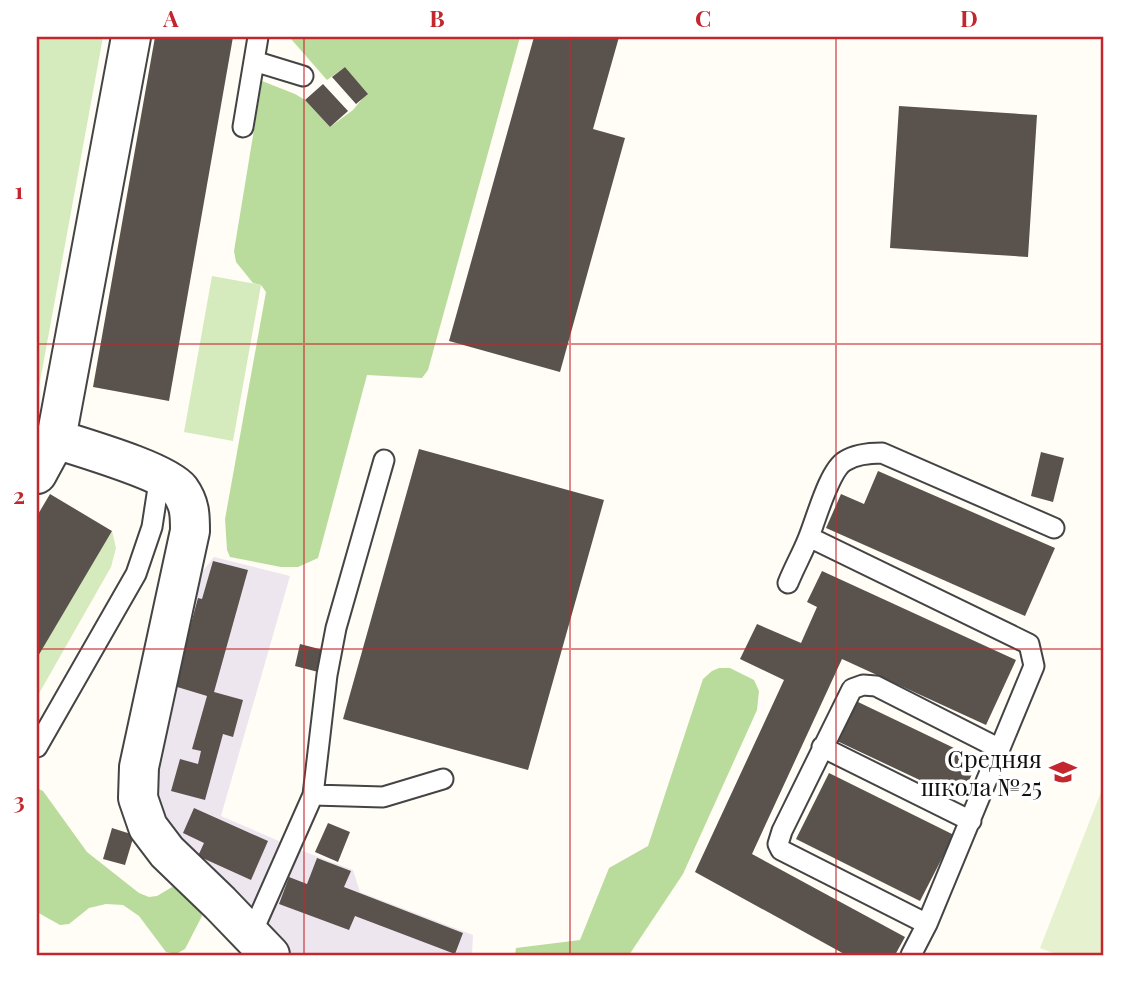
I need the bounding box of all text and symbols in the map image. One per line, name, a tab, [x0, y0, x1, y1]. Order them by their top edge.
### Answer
text: A	[162, 2, 179, 33]
text: B	[429, 2, 445, 33]
text: C	[695, 2, 711, 33]
text: D	[960, 2, 978, 33]
text: 1	[15, 174, 24, 205]
text: 2	[13, 479, 25, 510]
place label: Средняя школа №25	[921, 742, 1042, 802]
school or university icon: Средняя школа №25	[1048, 757, 1078, 787]
text: 3	[13, 784, 25, 815]

